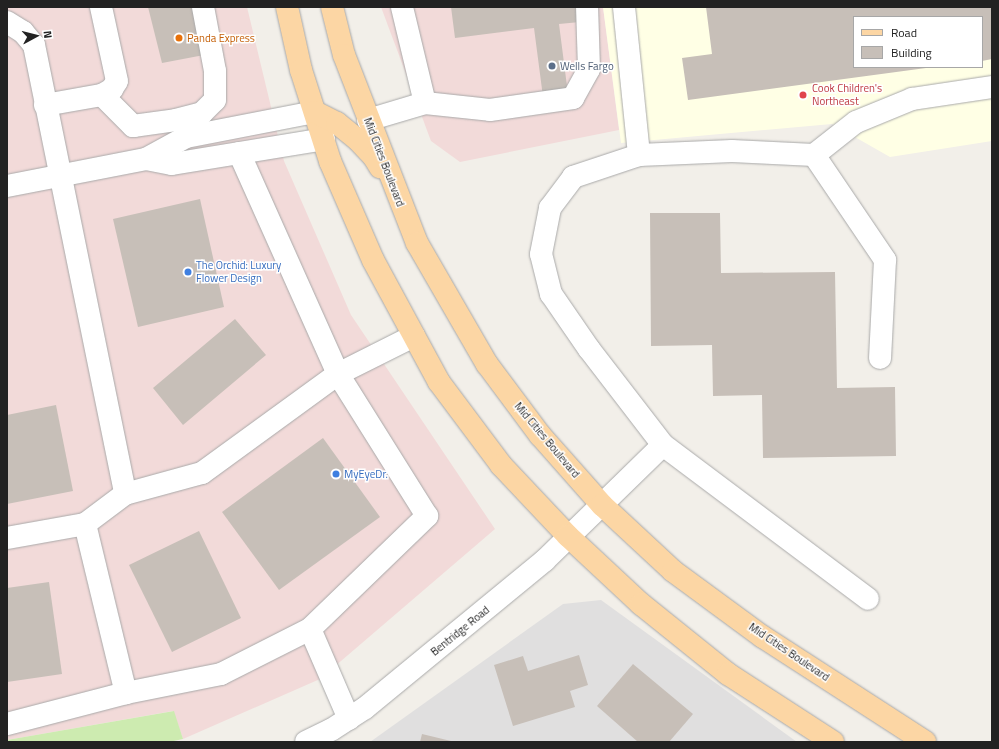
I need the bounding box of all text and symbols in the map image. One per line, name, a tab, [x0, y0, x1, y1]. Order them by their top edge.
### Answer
north arrow	[16, 16, 56, 56]
legend	[853, 16, 983, 68]
text: Road	[891, 23, 917, 42]
text: N	[40, 30, 56, 39]
place label: Panda Express	[187, 31, 255, 45]
marker: Panda Express	[174, 33, 184, 43]
text: Building	[891, 43, 932, 62]
place label: Wells Fargo	[560, 59, 614, 73]
marker: Wells Fargo	[547, 61, 557, 71]
place label: Cook Children's Northeast	[812, 82, 882, 108]
marker: Cook Children's Northeast	[797, 89, 809, 101]
street label: Mid Cities Boulevard	[361, 116, 407, 208]
place label: The Orchid: Luxury Flower Design	[196, 259, 281, 285]
marker: The Orchid: Luxury Flower Design	[183, 267, 193, 277]
street label: Mid Cities Boulevard	[512, 400, 582, 480]
place label: MyEyeDr.	[344, 467, 388, 481]
marker: MyEyeDr.	[331, 469, 341, 479]
street label: Bentridge Road	[428, 603, 492, 659]
street label: Mid Cities Boulevard	[746, 620, 832, 684]

